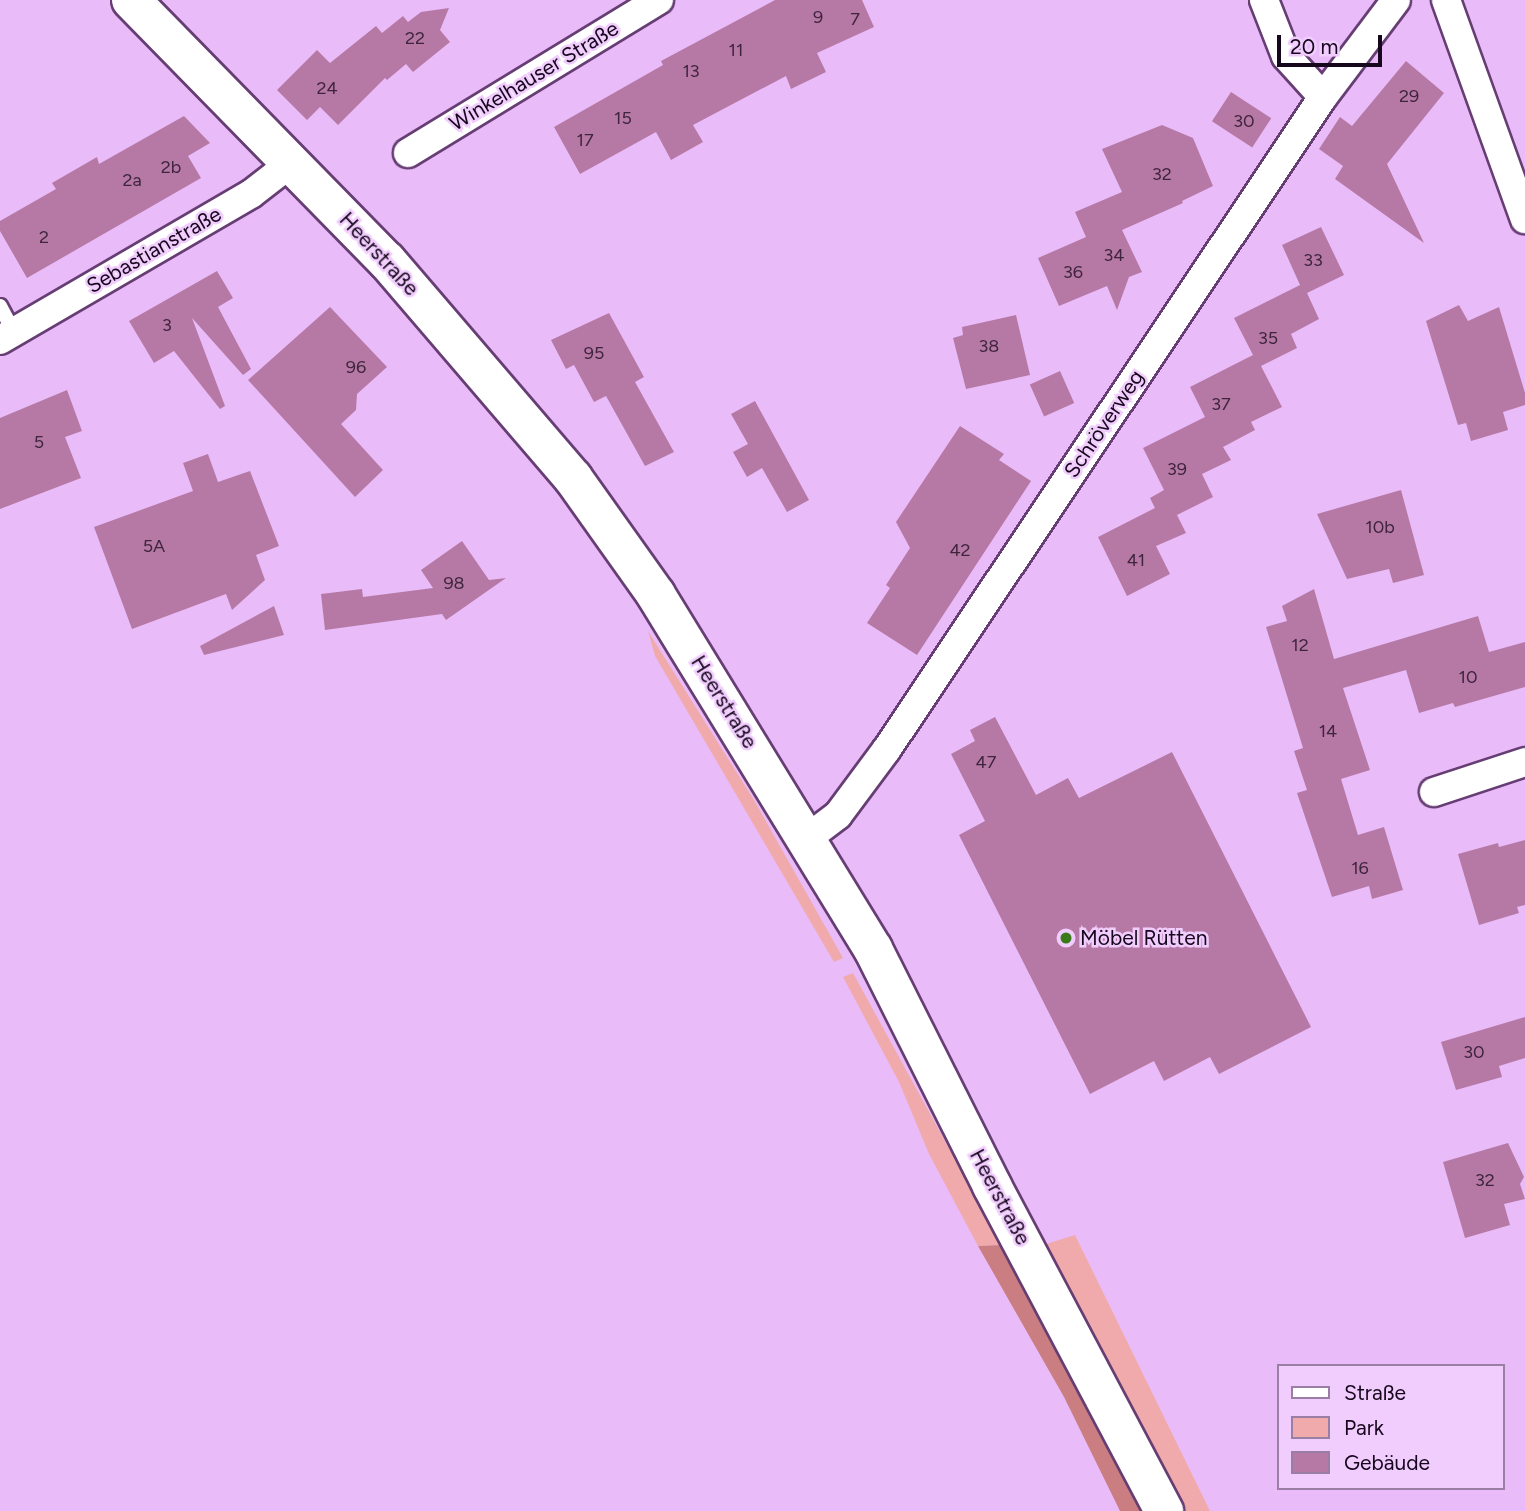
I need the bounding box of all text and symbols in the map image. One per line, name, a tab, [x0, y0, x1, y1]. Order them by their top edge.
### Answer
house number: 9	[813, 6, 823, 28]
house number: 7	[850, 8, 860, 30]
street label: Winkelhauser Straße	[445, 16, 623, 136]
scale bar	[1280, 21, 1385, 65]
house number: 22	[405, 27, 425, 49]
text: 20 m	[1290, 34, 1338, 59]
house number: 11	[729, 39, 743, 61]
house number: 13	[682, 60, 700, 82]
house number: 24	[316, 77, 338, 99]
house number: 29	[1399, 85, 1419, 107]
house number: 15	[614, 107, 632, 129]
house number: 30	[1233, 110, 1255, 132]
house number: 17	[576, 129, 594, 151]
house number: 2b	[161, 156, 181, 178]
house number: 32	[1152, 163, 1172, 185]
house number: 2a	[122, 169, 142, 191]
street label: Sebastianstraße	[82, 201, 226, 299]
street label: Heerstraße	[334, 207, 424, 301]
house number: 2	[39, 226, 49, 248]
house number: 34	[1104, 244, 1124, 266]
house number: 33	[1303, 249, 1323, 271]
house number: 36	[1063, 261, 1083, 283]
house number: 3	[162, 314, 172, 336]
house number: 35	[1258, 327, 1278, 349]
house number: 38	[979, 335, 999, 357]
house number: 95	[584, 342, 604, 364]
house number: 96	[346, 356, 366, 378]
street label: Schröverweg	[1059, 365, 1149, 483]
house number: 37	[1211, 393, 1231, 415]
house number: 5	[34, 431, 44, 453]
house number: 39	[1167, 458, 1187, 480]
house number: 10b	[1365, 516, 1395, 538]
house number: 5A	[143, 535, 165, 557]
house number: 42	[949, 539, 971, 561]
house number: 41	[1127, 549, 1145, 571]
house number: 98	[443, 572, 465, 594]
house number: 12	[1291, 634, 1309, 656]
street label: Heerstraße	[686, 651, 762, 753]
house number: 10	[1459, 666, 1477, 688]
house number: 14	[1319, 720, 1337, 742]
house number: 47	[976, 751, 996, 773]
house number: 16	[1351, 857, 1369, 879]
place label: Möbel Rütten	[1080, 925, 1207, 951]
marker: Möbel Rütten	[1058, 930, 1074, 946]
house number: 30	[1463, 1041, 1485, 1063]
street label: Heerstraße	[964, 1145, 1036, 1249]
house number: 32	[1475, 1169, 1495, 1191]
legend	[1276, 1364, 1504, 1490]
text: Straße	[1344, 1380, 1406, 1405]
text: Park	[1344, 1415, 1384, 1440]
text: Gebäude	[1344, 1450, 1430, 1475]

